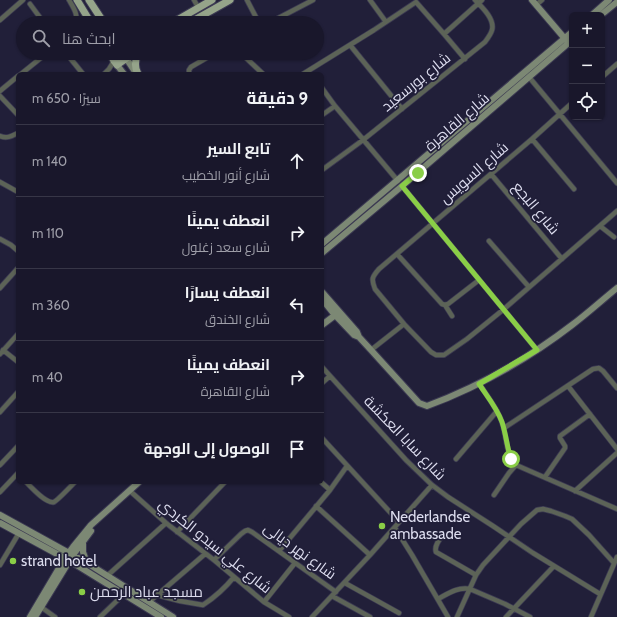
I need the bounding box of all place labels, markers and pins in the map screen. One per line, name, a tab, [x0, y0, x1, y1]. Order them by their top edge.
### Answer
place label: Nederlandse ambassade	[390, 508, 470, 543]
marker: Nederlandse ambassade	[377, 521, 387, 531]
place label: strand hotel	[21, 552, 97, 570]
marker: strand hotel	[8, 556, 18, 566]
place label: مسجد عباد الرحمن	[90, 583, 203, 602]
marker: مسجد عباد الرحمن	[77, 587, 87, 597]

